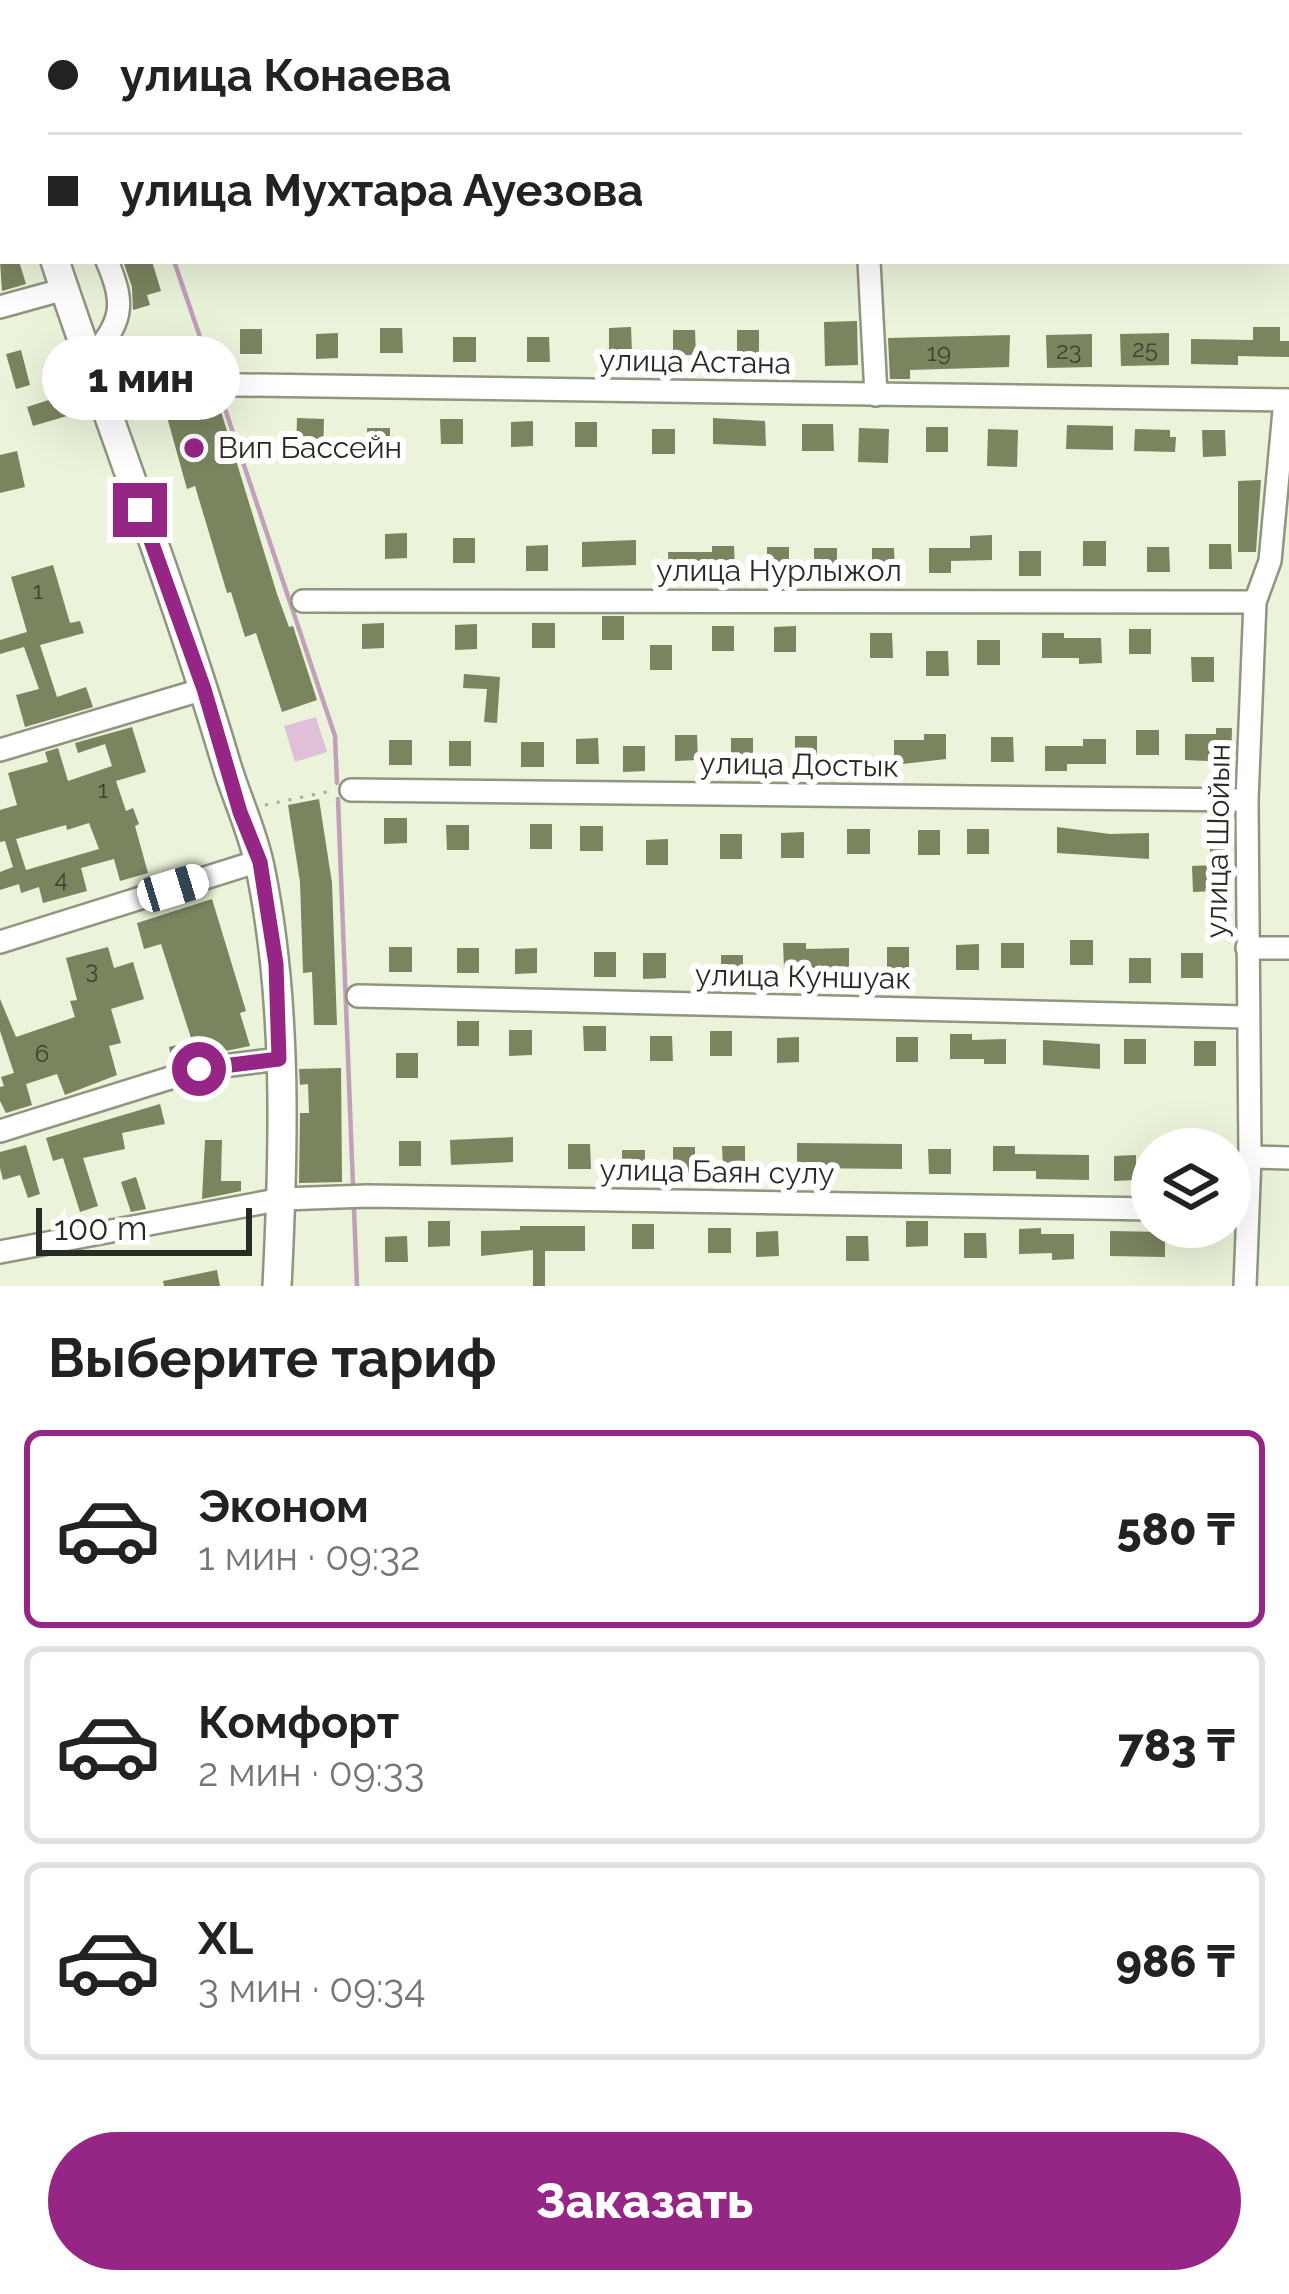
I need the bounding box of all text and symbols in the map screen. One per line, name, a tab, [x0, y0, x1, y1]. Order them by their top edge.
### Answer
text: улица Конаева	[120, 49, 451, 102]
text: улица Мухтара Ауезова	[120, 164, 643, 217]
house number: 25	[1132, 334, 1158, 363]
callout: 1 мин	[41, 336, 239, 420]
house number: 23	[1056, 336, 1082, 365]
house number: 19	[927, 338, 951, 367]
street label: улица Астана	[599, 342, 791, 381]
text: 1 мин	[88, 355, 194, 401]
place label: Вип Бассейн	[218, 430, 402, 465]
marker: Вип Бассейн	[181, 435, 207, 461]
route end	[113, 483, 167, 537]
street label: улица Нурлыжол	[656, 553, 902, 588]
house number: 1	[33, 576, 43, 605]
street label: улица Шойын	[1198, 743, 1237, 939]
street label: улица Достык	[699, 745, 899, 784]
house number: 1	[98, 775, 108, 804]
car	[133, 860, 213, 916]
house number: 4	[54, 864, 68, 893]
house number: 3	[86, 955, 98, 984]
street label: улица Куншуак	[695, 957, 911, 996]
house number: 6	[35, 1039, 49, 1068]
route start	[172, 1042, 226, 1096]
map controls	[1131, 1128, 1251, 1248]
button: layers	[1131, 1128, 1251, 1248]
street label: улица Баян сулу	[599, 1152, 835, 1191]
scale bar	[36, 1202, 252, 1255]
text: 100 m	[54, 1209, 147, 1248]
text: Выберите тариф	[48, 1326, 496, 1390]
icon: car	[54, 1475, 162, 1583]
text: Эконом	[198, 1480, 369, 1533]
text: 580 ₸	[1117, 1503, 1235, 1556]
text: 1 мин · 09:32	[198, 1533, 420, 1579]
icon: car	[54, 1691, 162, 1799]
text: Комфорт	[198, 1696, 399, 1749]
text: 783 ₸	[1118, 1719, 1235, 1772]
text: 2 мин · 09:33	[198, 1749, 424, 1795]
icon: car	[54, 1907, 162, 2015]
text: XL	[198, 1912, 253, 1965]
text: 986 ₸	[1115, 1935, 1235, 1988]
text: 3 мин · 09:34	[198, 1965, 425, 2011]
button: Заказать	[48, 2132, 1241, 2270]

